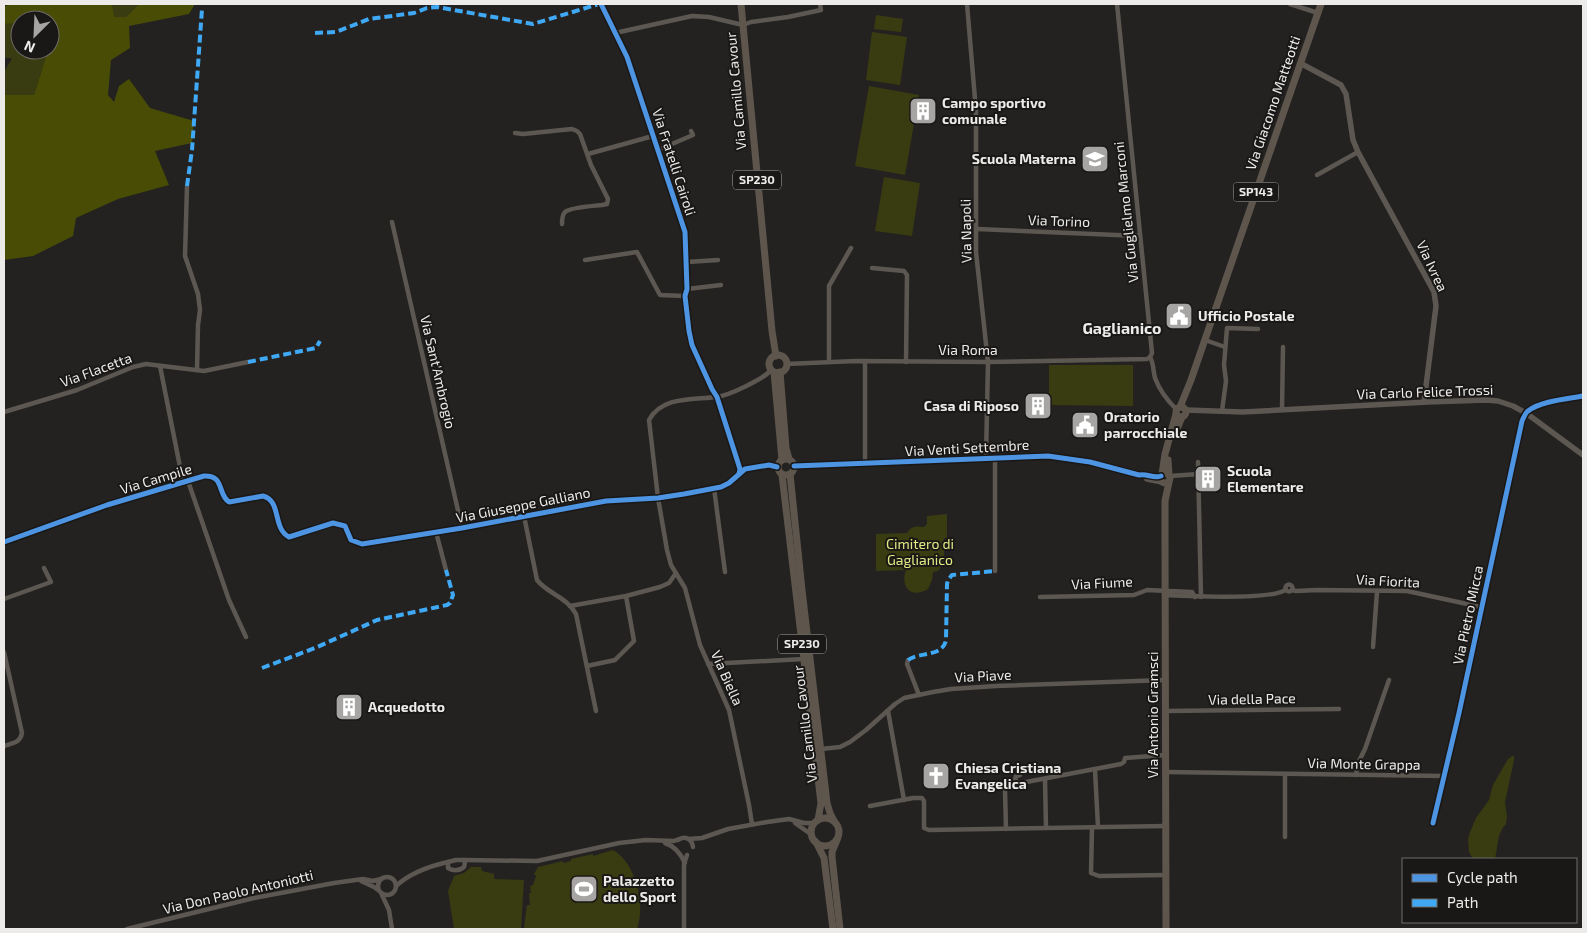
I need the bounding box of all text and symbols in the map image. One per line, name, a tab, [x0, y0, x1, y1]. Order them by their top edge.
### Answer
north arrow	[10, 10, 60, 60]
street label: Via Camillo Cavour	[722, 31, 749, 151]
street label: Via Giacomo Matteotti	[1242, 33, 1304, 172]
text: N	[21, 38, 38, 57]
place label: Campo sportivo comunale	[942, 94, 1046, 127]
building icon: Campo sportivo comunale	[908, 96, 938, 126]
street label: Via Fratelli Cairoli	[649, 106, 700, 217]
street label: Via Guglielmo Marconi	[1110, 141, 1141, 283]
school or university icon: Scuola Materna	[1080, 144, 1110, 174]
place label: Scuola Materna	[972, 150, 1076, 167]
road number: SP230	[733, 170, 781, 190]
road number: SP143	[1234, 182, 1278, 202]
street label: Via Napoli	[956, 199, 975, 263]
street label: Via Torino	[1028, 211, 1090, 230]
street label: Via Ivrea	[1413, 237, 1452, 294]
public building icon: Ufficio Postale	[1164, 301, 1194, 331]
place label: Ufficio Postale	[1198, 307, 1295, 324]
street label: Via Sant'Ambrogio	[417, 314, 460, 430]
district label: Gaglianico	[1082, 318, 1162, 337]
street label: Via Roma	[938, 341, 998, 358]
street label: Via Flacetta	[58, 349, 134, 390]
street label: Via Carlo Felice Trossi	[1356, 381, 1494, 402]
building icon: Casa di Riposo	[1023, 391, 1053, 421]
place label: Casa di Riposo	[924, 397, 1019, 414]
place label: Oratorio parrocchiale	[1104, 408, 1187, 441]
public building icon: Oratorio parrocchiale	[1070, 410, 1100, 440]
street label: Via Venti Settembre	[904, 436, 1030, 459]
street label: Via Campile	[118, 460, 194, 497]
place label: Scuola Elementare	[1227, 462, 1304, 495]
building icon: Scuola Elementare	[1193, 464, 1223, 494]
street label: Via Giuseppe Galliano	[454, 483, 592, 526]
park label: Cimitero di Gaglianico	[886, 535, 954, 568]
street label: Via Pietro Micca	[1449, 564, 1486, 666]
street label: Via Fiorita	[1356, 570, 1420, 591]
street label: Via Fiume	[1071, 572, 1133, 593]
road number: SP230	[778, 634, 826, 654]
street label: Via Biella	[708, 648, 747, 708]
street label: Via Antonio Gramsci	[1144, 651, 1161, 779]
street label: Via Camillo Cavour	[789, 664, 820, 784]
street label: Via Piave	[954, 666, 1012, 685]
street label: Via della Pace	[1208, 689, 1296, 708]
building icon: Acquedotto	[334, 692, 364, 722]
place label: Acquedotto	[368, 698, 445, 715]
street label: Via Monte Grappa	[1307, 754, 1421, 773]
place label: Chiesa Cristiana Evangelica	[955, 759, 1061, 792]
church icon: Chiesa Cristiana Evangelica	[921, 761, 951, 791]
legend	[1402, 858, 1577, 923]
street label: Via Don Paolo Antoniotti	[161, 866, 315, 917]
text: Cycle path	[1447, 868, 1518, 886]
place label: Palazzetto dello Sport	[603, 872, 677, 905]
sports icon: Palazzetto dello Sport	[569, 874, 599, 904]
text: Path	[1447, 893, 1478, 911]

